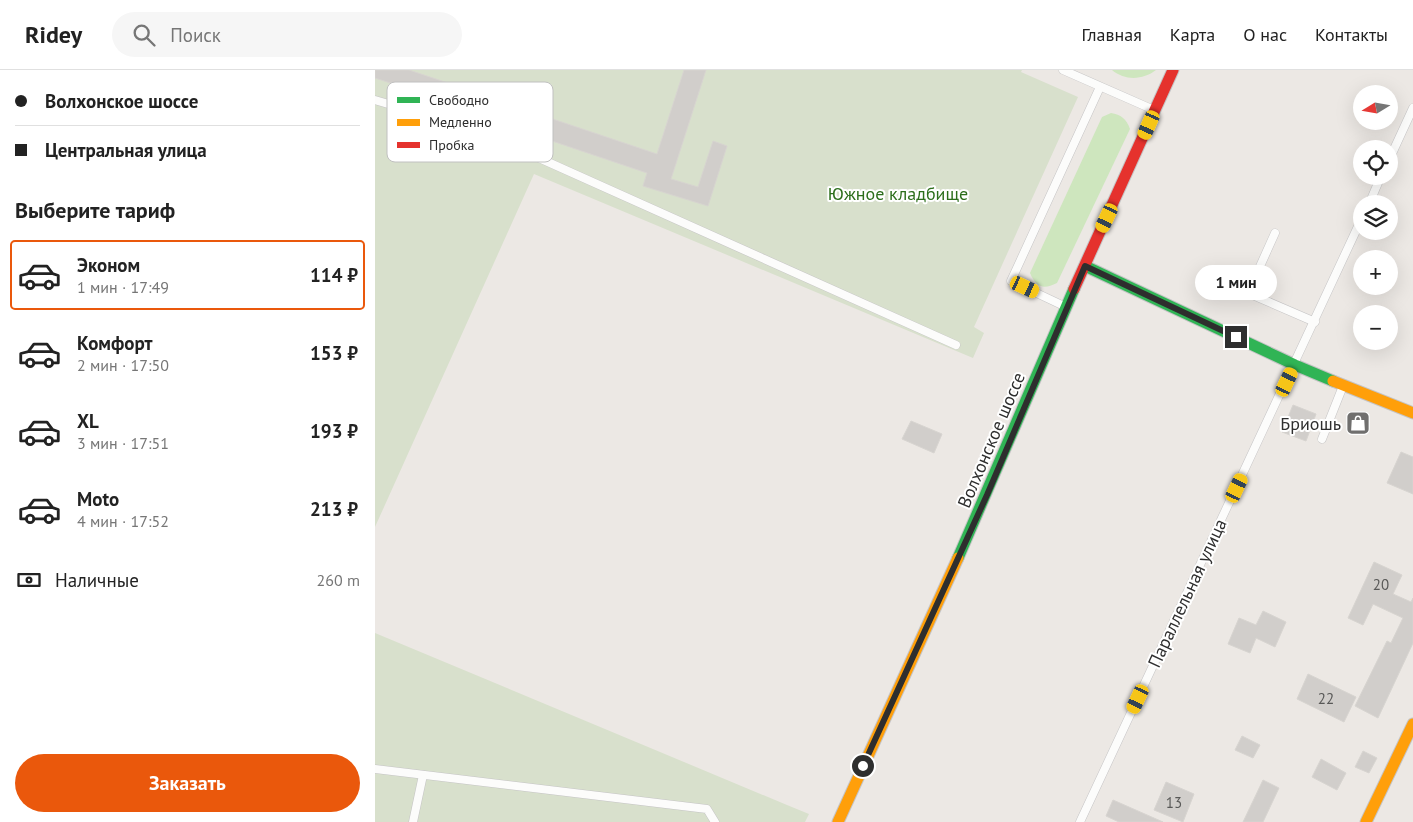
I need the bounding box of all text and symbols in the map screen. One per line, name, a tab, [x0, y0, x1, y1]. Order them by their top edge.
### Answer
search box	[112, 12, 462, 57]
text: Ridey	[25, 19, 82, 50]
icon: search	[130, 21, 158, 49]
text: Поиск	[170, 23, 221, 47]
text: Главная	[1081, 23, 1142, 46]
text: Карта	[1170, 23, 1215, 46]
text: О нас	[1243, 23, 1287, 46]
text: Контакты	[1315, 23, 1388, 46]
legend	[387, 82, 553, 162]
north arrow	[1353, 85, 1397, 130]
map controls	[1353, 85, 1398, 350]
text: Волхонское шоссе	[45, 89, 198, 113]
text: Свободно	[429, 91, 489, 109]
car	[1136, 108, 1161, 142]
text: Медленно	[429, 113, 492, 131]
text: Пробка	[429, 136, 474, 154]
text: Центральная улица	[45, 138, 207, 162]
button: locate	[1353, 140, 1398, 185]
park label: Южное кладбище	[828, 182, 968, 205]
button: layers	[1353, 195, 1398, 240]
text: Выберите тариф	[15, 196, 175, 224]
car	[1093, 201, 1120, 235]
button: +	[1353, 250, 1398, 295]
icon: car	[17, 253, 62, 298]
text: Эконом	[77, 253, 140, 277]
text: 114 ₽	[310, 263, 358, 287]
callout: 1 мин	[1195, 264, 1277, 300]
text: 1 мин	[1215, 272, 1257, 292]
car	[1008, 274, 1041, 300]
text: 1 мин · 17:49	[77, 277, 169, 297]
button: −	[1353, 305, 1398, 350]
route end	[1225, 326, 1247, 348]
icon: car	[17, 331, 62, 376]
text: Комфорт	[77, 331, 153, 355]
text: 153 ₽	[310, 341, 358, 365]
text: 2 мин · 17:50	[77, 355, 169, 375]
car	[1273, 365, 1300, 399]
street label: Волхонское шоссе	[952, 369, 1030, 511]
icon: car	[17, 409, 62, 454]
text: XL	[77, 409, 99, 433]
shop icon: Бриошь	[1345, 410, 1371, 436]
place label: Бриошь	[1280, 412, 1341, 435]
text: 193 ₽	[310, 419, 358, 443]
text: 3 мин · 17:51	[77, 433, 169, 453]
car	[1223, 471, 1250, 505]
icon: car	[17, 487, 62, 532]
text: Moto	[77, 487, 119, 511]
text: 213 ₽	[310, 497, 358, 521]
text: 4 мин · 17:52	[77, 511, 169, 531]
street label: Параллельная улица	[1142, 515, 1232, 671]
icon: cash	[15, 566, 43, 594]
text: Наличные	[55, 568, 139, 592]
text: 260 m	[317, 570, 360, 590]
house number: 20	[1373, 575, 1389, 594]
car	[1124, 682, 1151, 716]
house number: 22	[1318, 689, 1334, 708]
button: Заказать	[15, 754, 360, 812]
route start	[852, 755, 874, 777]
house number: 13	[1166, 793, 1182, 812]

